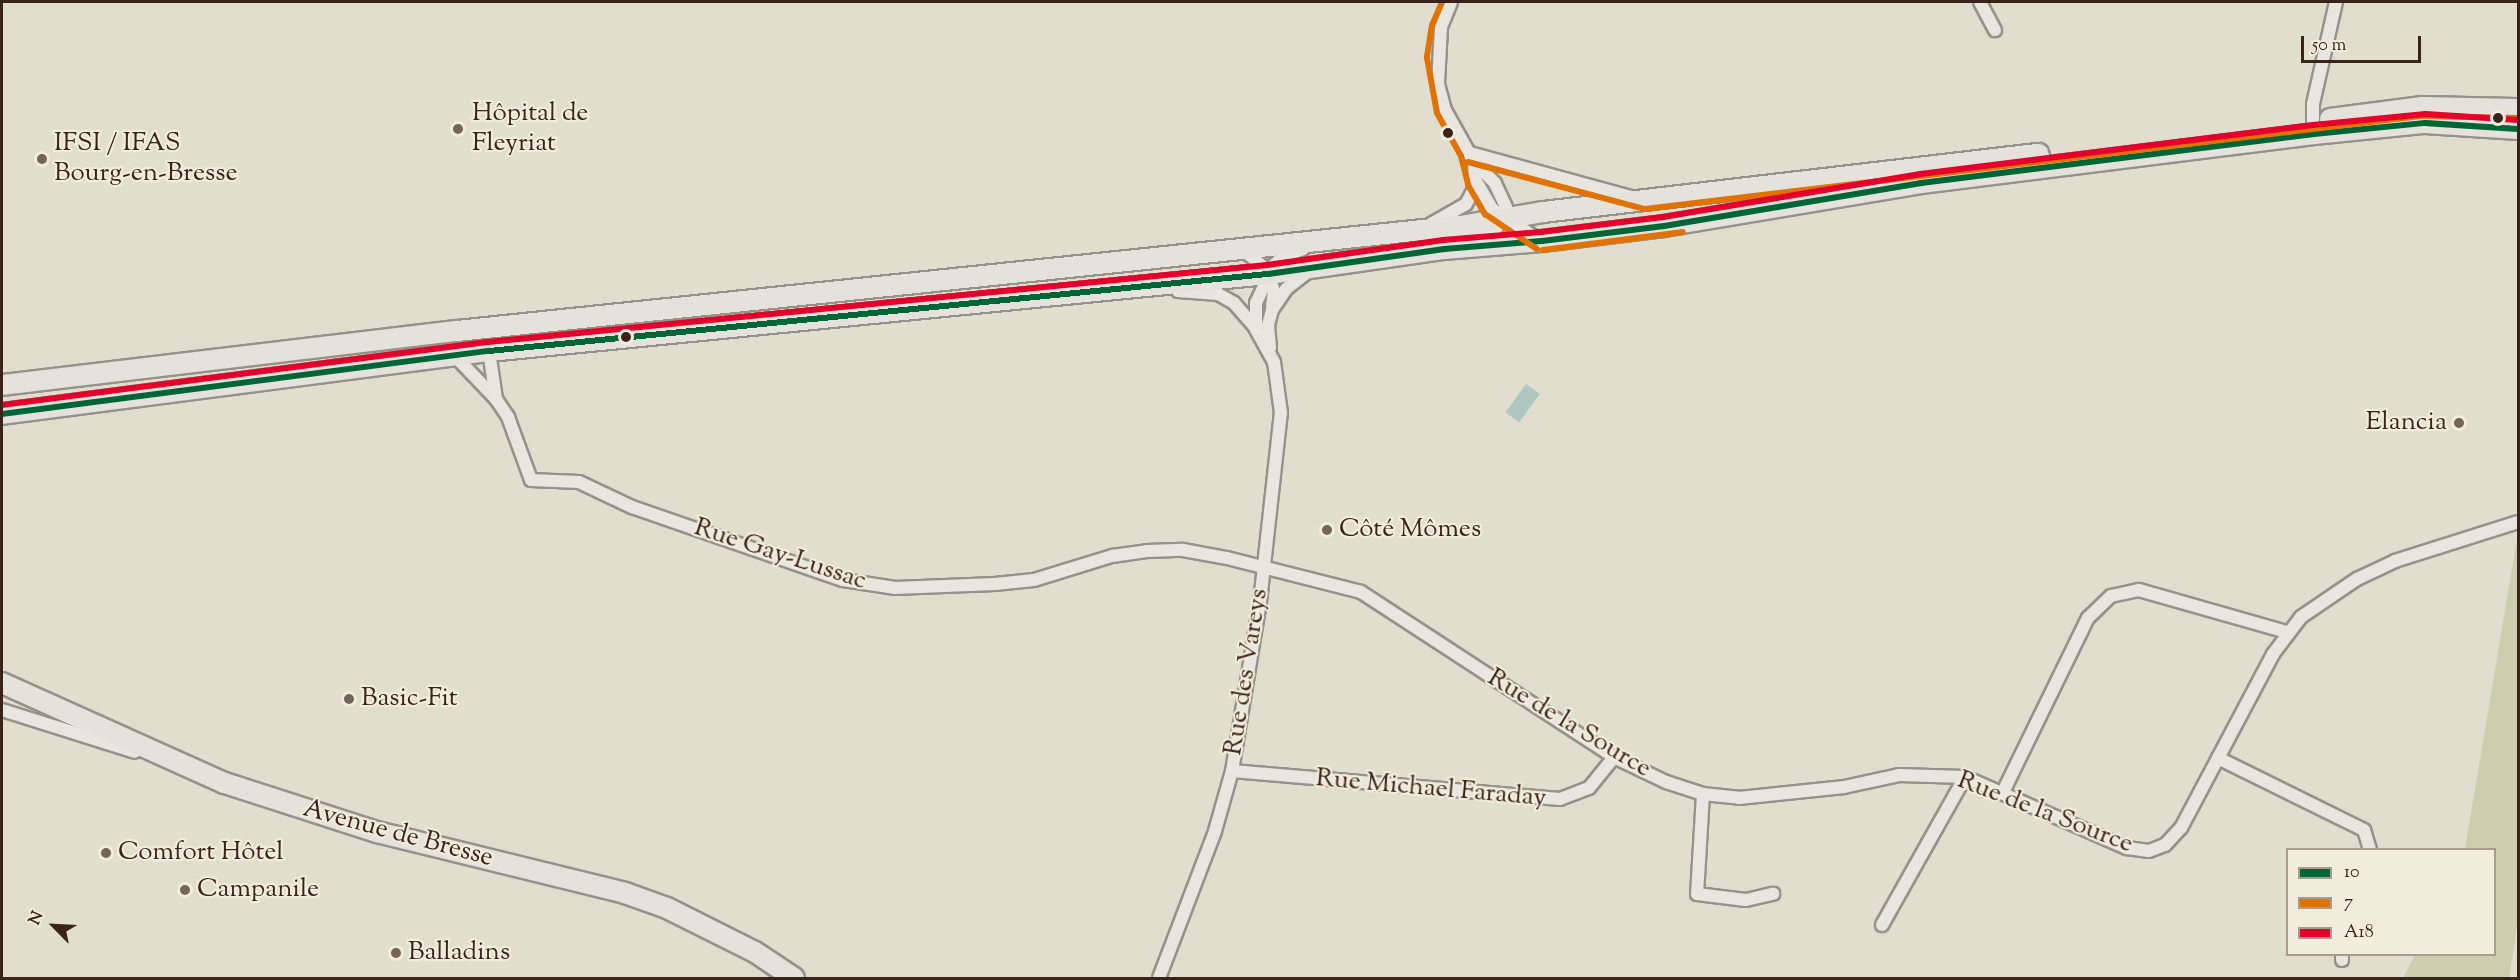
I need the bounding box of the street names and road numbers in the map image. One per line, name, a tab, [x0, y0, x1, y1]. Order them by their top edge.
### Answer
street label: Rue Gay-Lussac	[690, 512, 870, 598]
street label: Rue des Vareys	[1218, 586, 1276, 758]
street label: Rue de la Source	[1481, 663, 1657, 785]
street label: Rue Michael Faraday	[1314, 763, 1548, 815]
street label: Rue de la Source	[1953, 765, 2137, 861]
street label: Avenue de Bresse	[300, 794, 496, 874]

